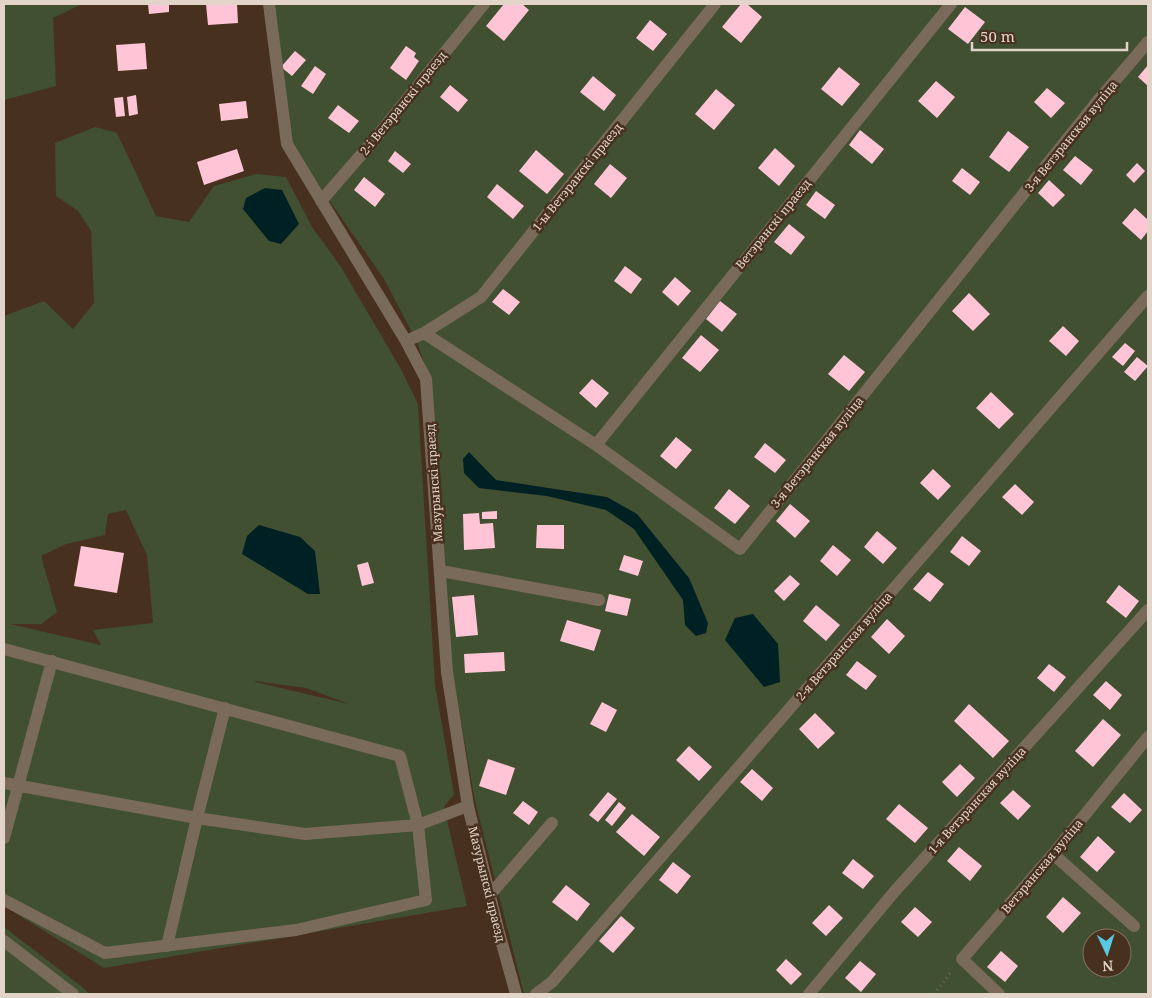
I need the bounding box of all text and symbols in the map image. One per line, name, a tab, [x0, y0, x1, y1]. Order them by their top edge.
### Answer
scale bar	[972, 20, 1127, 52]
text: 50 m	[980, 26, 1015, 46]
street label: 2-і Ветэранскі праезд	[356, 48, 450, 158]
street label: 3-я Ветэранская вуліца	[1021, 77, 1121, 195]
street label: 1-ы Ветэранскі праезд	[528, 119, 626, 235]
street label: Ветэранскі праезд	[731, 175, 815, 273]
street label: 3-я Ветэранская вуліца	[767, 393, 867, 511]
street label: Мазурынскі праезд	[421, 423, 447, 543]
street label: 2-я Ветэранская вуліца	[792, 588, 896, 704]
street label: 1-я Ветэранская вуліца	[924, 743, 1030, 857]
street label: Ветэранская вуліца	[997, 815, 1087, 917]
street label: Мазурынскі праезд	[464, 824, 510, 944]
north arrow	[1082, 928, 1132, 978]
text: N	[1102, 957, 1114, 976]

